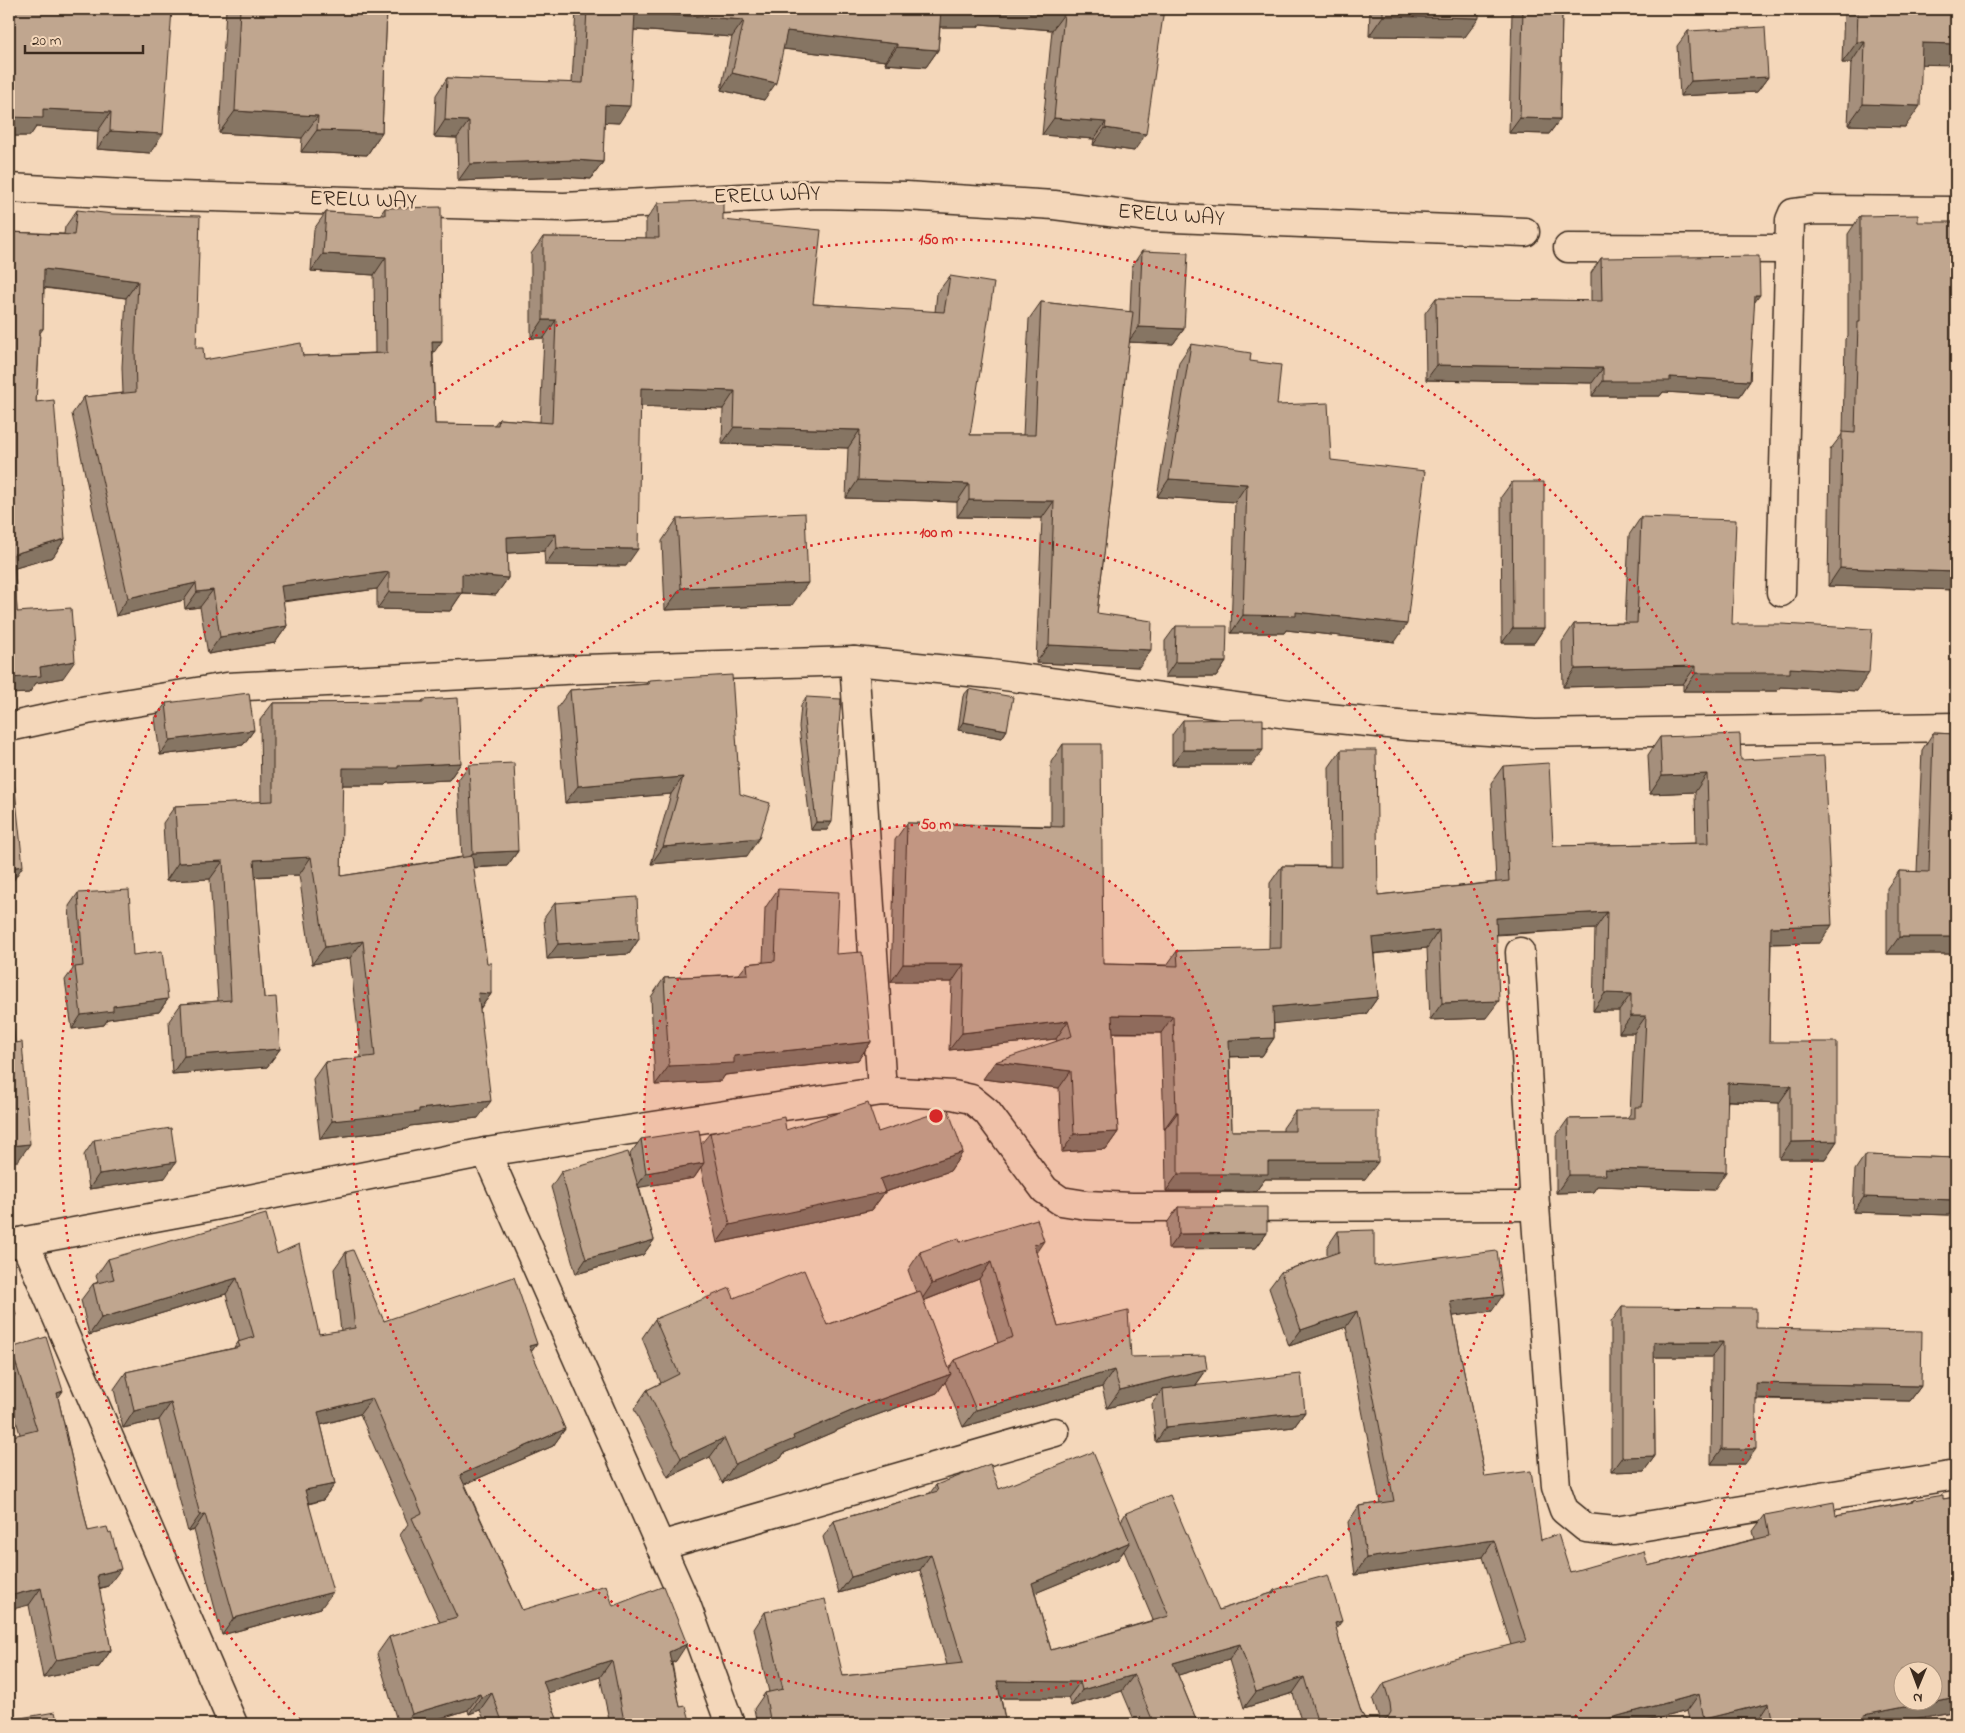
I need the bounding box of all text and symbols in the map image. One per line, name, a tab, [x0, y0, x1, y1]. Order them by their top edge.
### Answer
scale bar	[25, 22, 142, 54]
text: 20 m	[32, 30, 62, 52]
street label: ERELU WAY	[713, 178, 821, 214]
street label: ERELU WAY	[309, 183, 417, 219]
street label: ERELU WAY	[1116, 196, 1226, 236]
text: 150 m	[918, 229, 954, 251]
text: 100 m	[919, 522, 953, 544]
text: 50 m	[921, 814, 952, 836]
centre of rings	[927, 1107, 945, 1125]
north arrow	[1892, 1660, 1942, 1710]
text: N	[1913, 1687, 1923, 1708]

